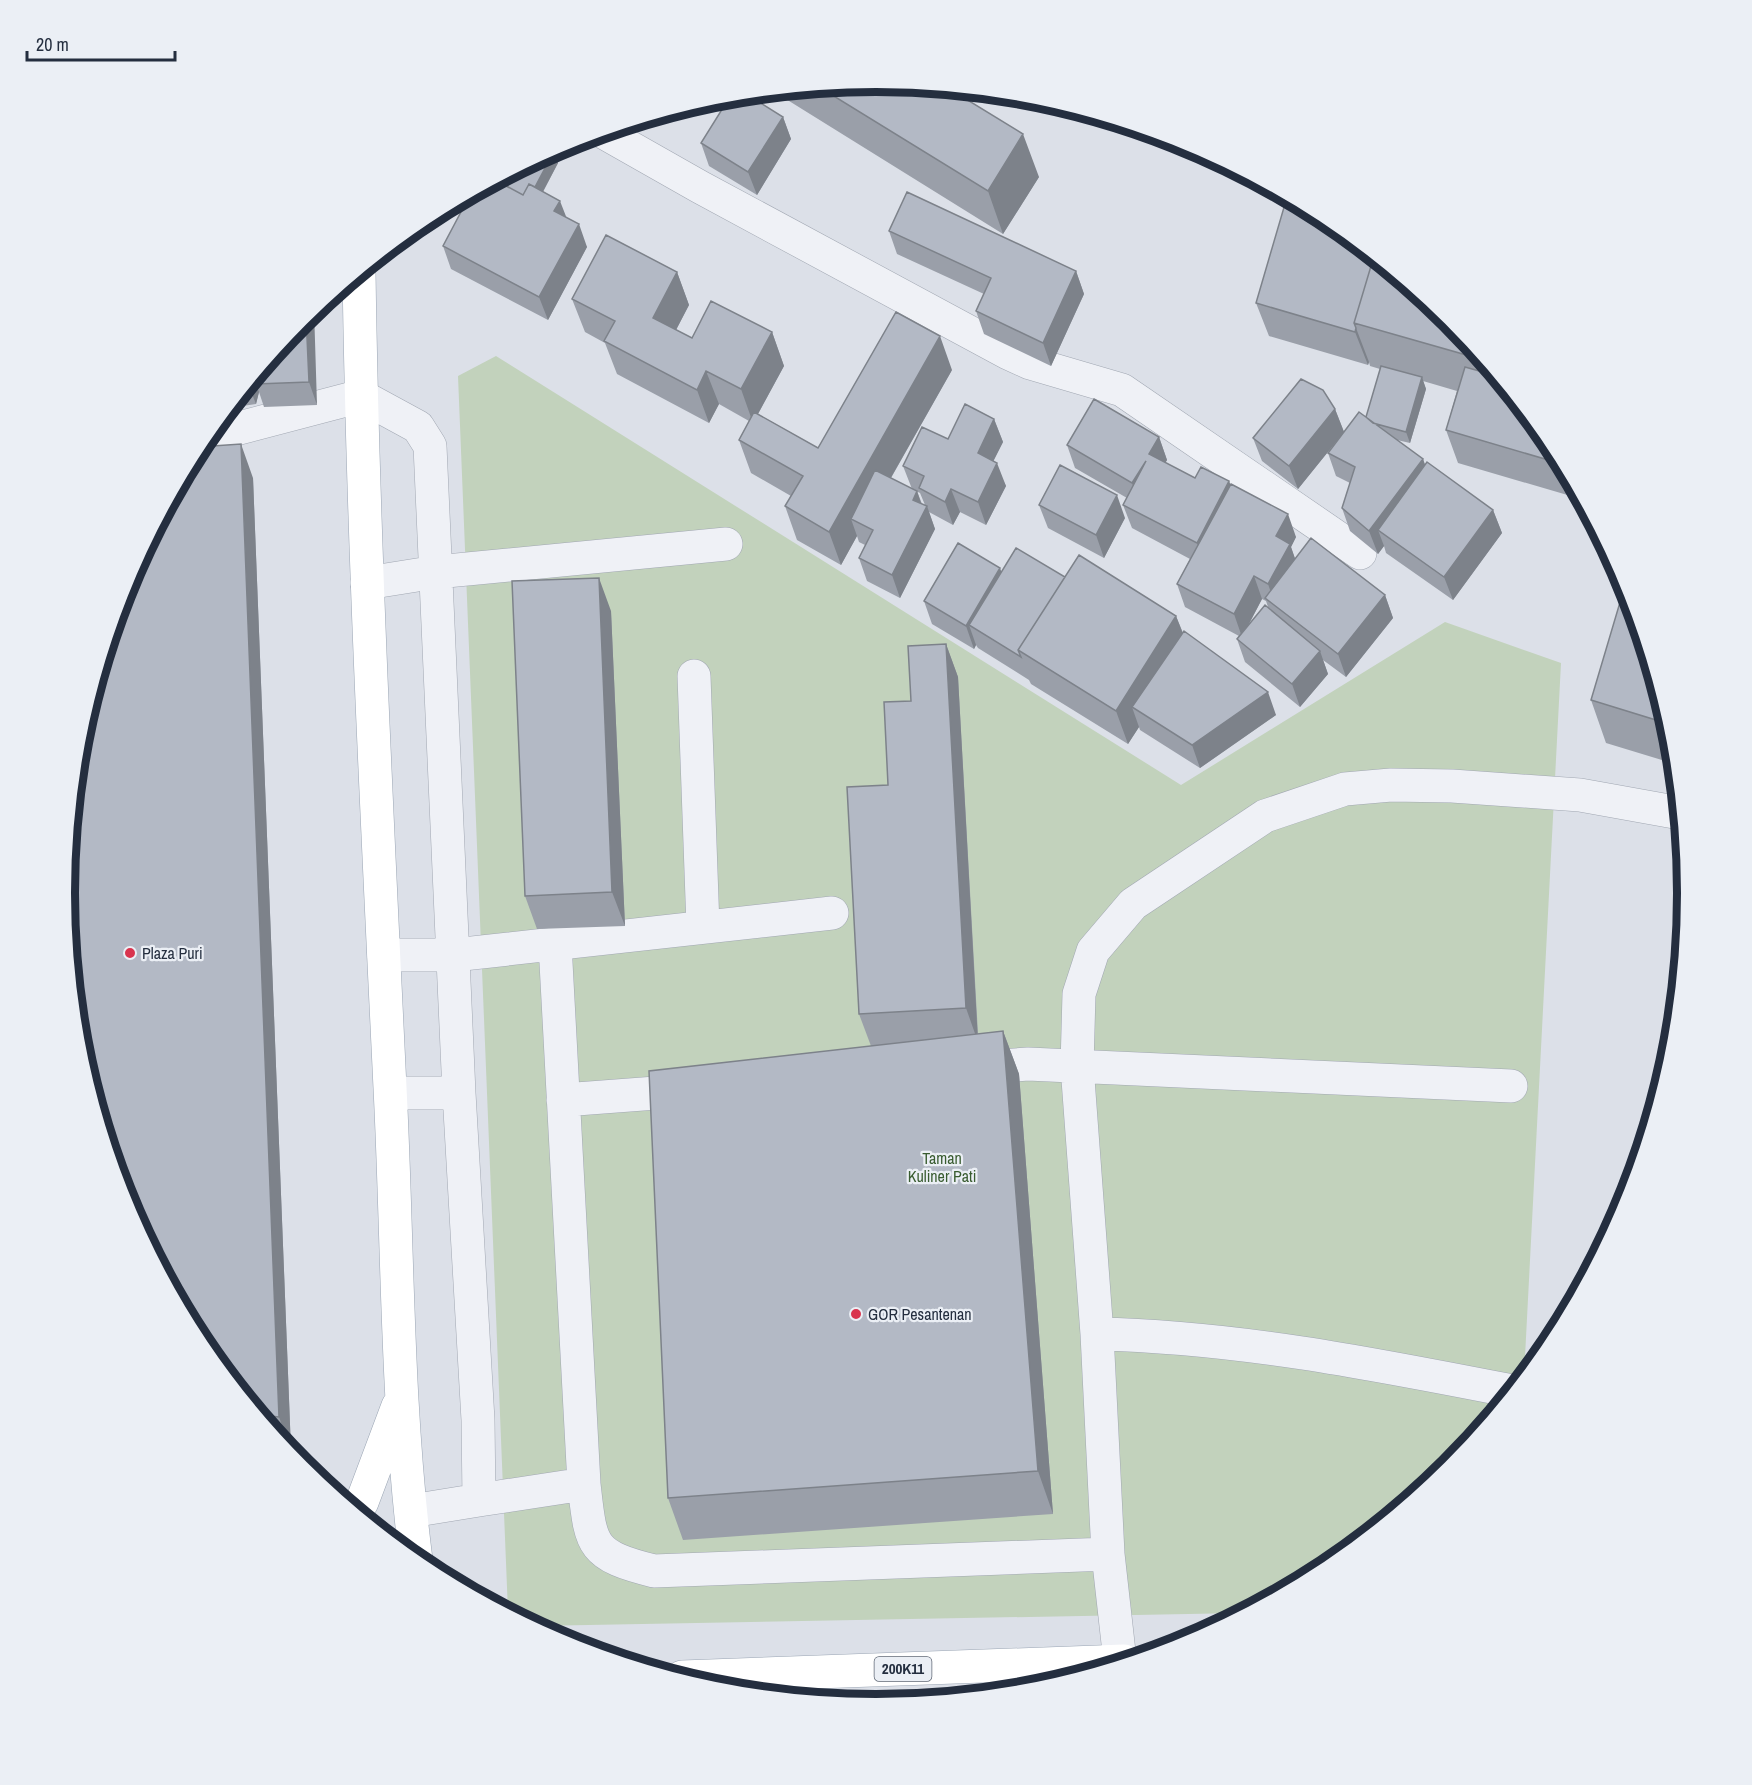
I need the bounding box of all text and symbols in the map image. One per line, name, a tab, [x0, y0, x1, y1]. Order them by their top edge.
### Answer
scale bar	[27, 24, 176, 62]
text: 20 m	[36, 32, 69, 57]
place label: Plaza Puri	[142, 942, 203, 964]
marker: Plaza Puri	[123, 946, 137, 960]
park label: Taman Kuliner Pati	[908, 1147, 976, 1187]
place label: GOR Pesantenan	[868, 1303, 972, 1325]
marker: GOR Pesantenan	[849, 1307, 863, 1321]
road number: 200K11	[874, 1657, 932, 1681]

